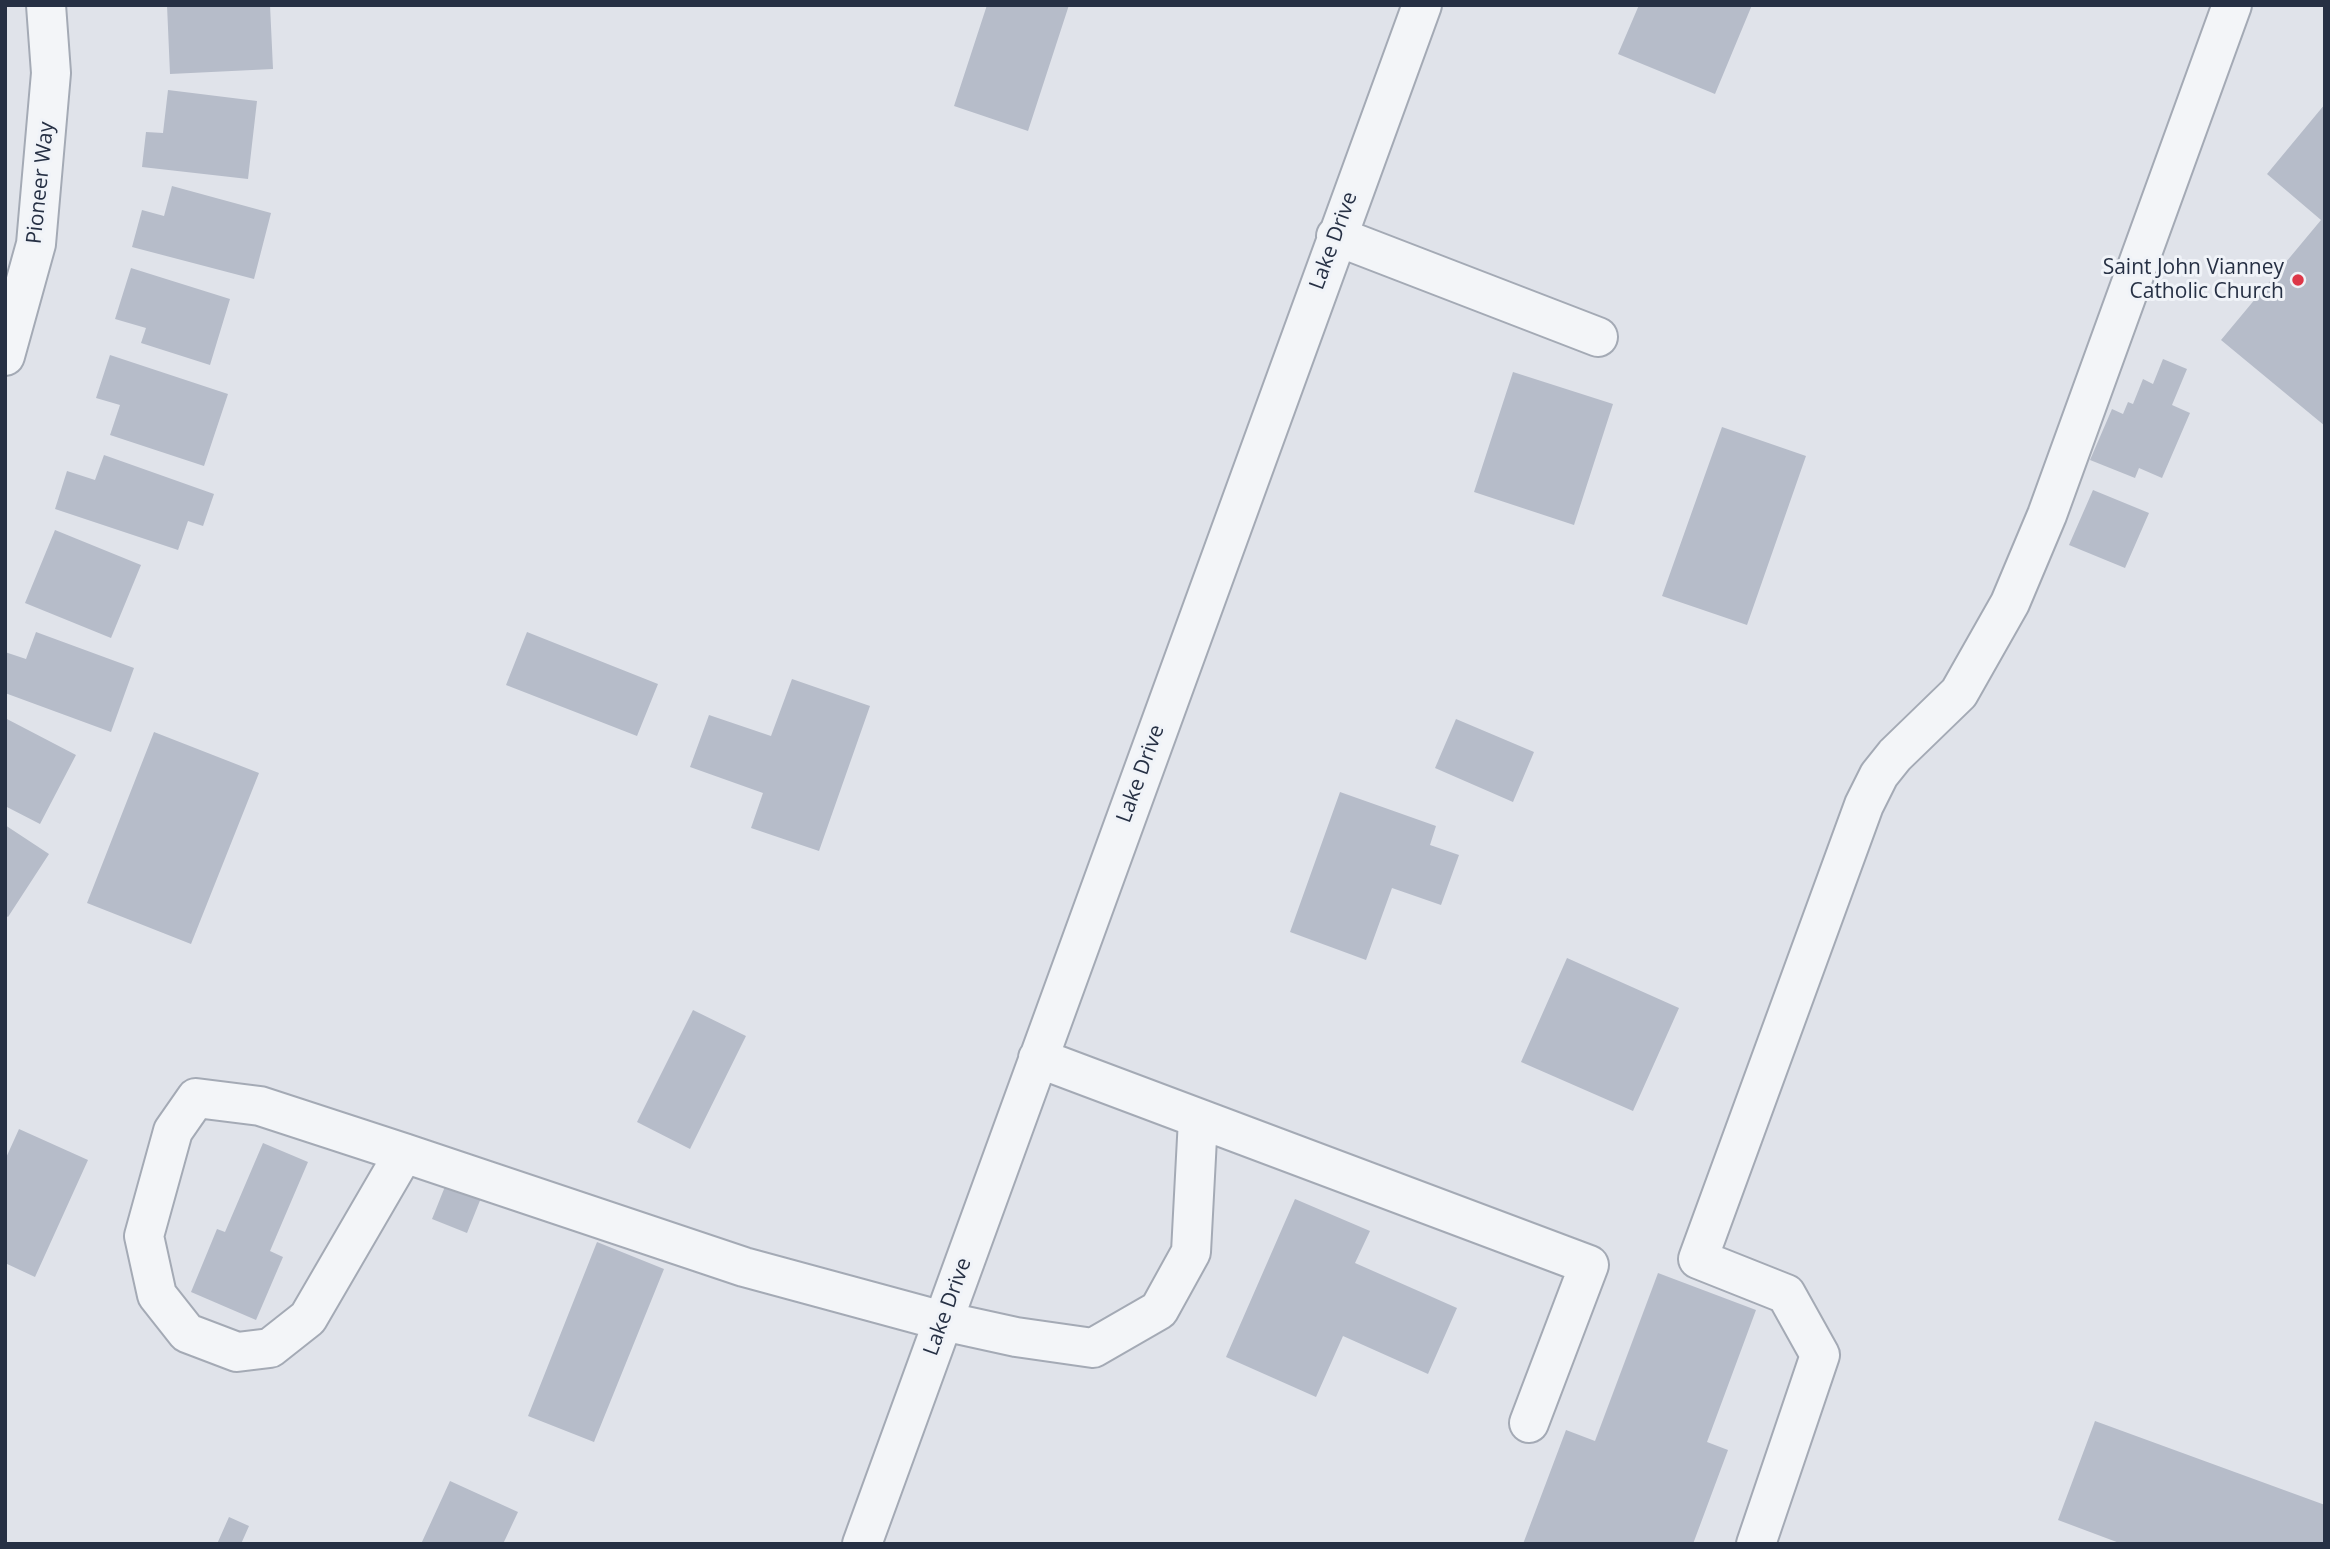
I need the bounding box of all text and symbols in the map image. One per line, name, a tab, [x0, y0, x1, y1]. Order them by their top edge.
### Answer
street label: Pioneer Way	[22, 121, 60, 245]
street label: Lake Drive	[1305, 189, 1363, 293]
place label: Saint John Vianney Catholic Church	[2103, 255, 2284, 305]
marker: Saint John Vianney Catholic Church	[2290, 272, 2306, 288]
street label: Lake Drive	[1112, 722, 1170, 826]
street label: Lake Drive	[919, 1255, 977, 1359]

